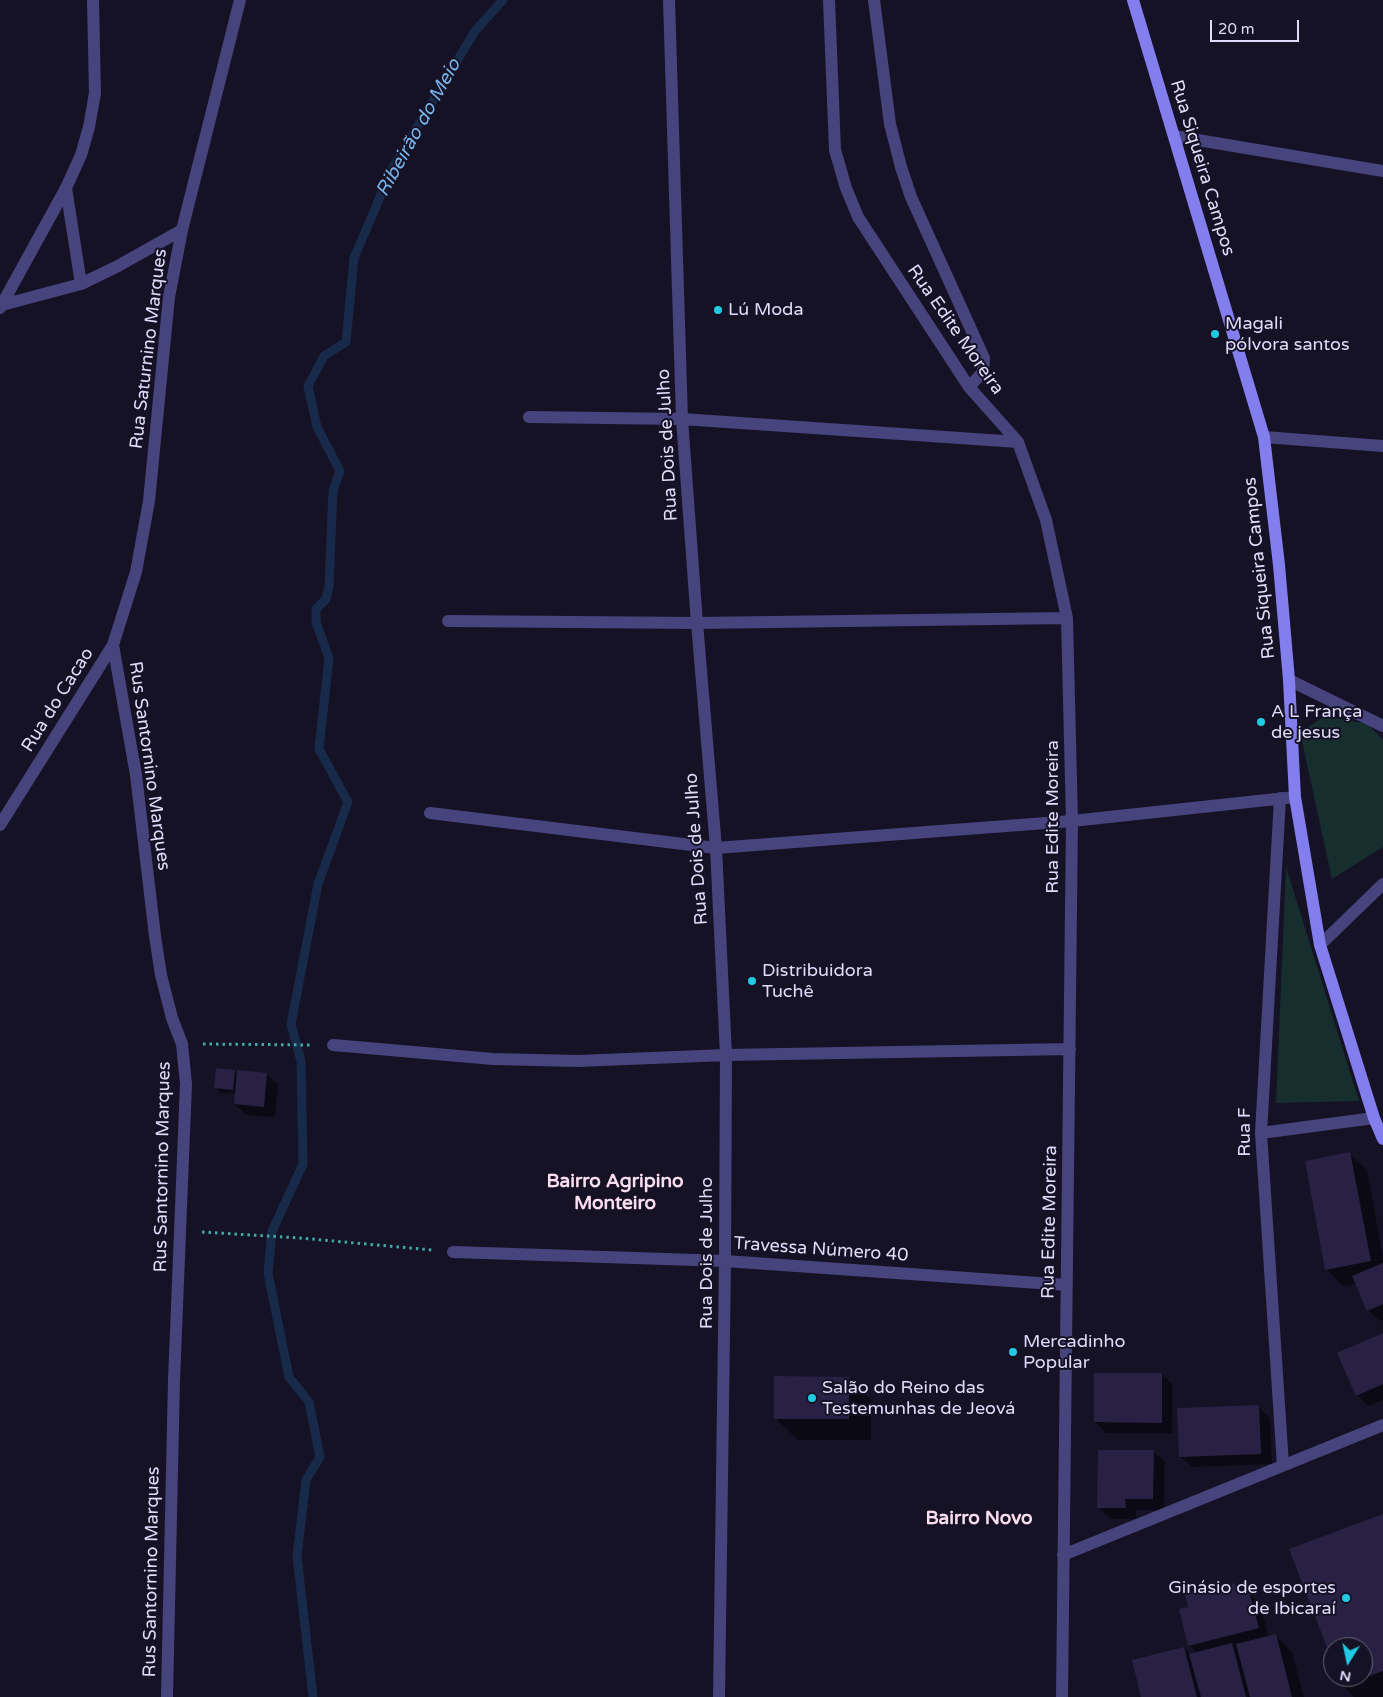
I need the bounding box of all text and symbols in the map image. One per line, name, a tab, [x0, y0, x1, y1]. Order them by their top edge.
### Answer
scale bar	[1213, 10, 1302, 42]
text: 20 m	[1218, 20, 1255, 38]
water label: Ribeirão do Meio	[372, 55, 466, 201]
street label: Rua Siqueira Campos	[1165, 77, 1239, 259]
street label: Rua Saturnino Marques	[126, 248, 172, 450]
street label: Rua Edite Moreira	[902, 261, 1008, 399]
place label: Lú Moda	[728, 299, 804, 321]
marker: Lú Moda	[712, 304, 724, 316]
place label: Magali pólvora santos	[1225, 313, 1350, 356]
marker: Magali pólvora santos	[1209, 328, 1221, 340]
street label: Rua Dois de Julho	[653, 368, 683, 522]
street label: Rua Siqueira Campos	[1240, 476, 1280, 660]
street label: Rua do Cacao	[17, 644, 99, 756]
street label: Rus Santornino Marques	[124, 660, 174, 872]
place label: A L França de jesus	[1271, 701, 1362, 744]
marker: A L França de jesus	[1255, 716, 1267, 728]
street label: Rua Edite Moreira	[1042, 740, 1064, 894]
street label: Rua Dois de Julho	[681, 772, 713, 926]
place label: Distribuidora Tuchê	[762, 960, 873, 1002]
marker: Distribuidora Tuchê	[746, 975, 758, 987]
street label: Rus Santornino Marques	[150, 1061, 176, 1273]
street label: Rua F	[1234, 1107, 1256, 1157]
street label: Rua Edite Moreira	[1038, 1145, 1062, 1299]
district label: Bairro Agripino Monteiro	[546, 1171, 684, 1215]
street label: Rua Dois de Julho	[696, 1177, 718, 1329]
street label: Travessa Número 40	[733, 1233, 909, 1267]
place label: Mercadinho Popular	[1023, 1331, 1125, 1374]
marker: Mercadinho Popular	[1007, 1346, 1019, 1358]
place label: Salão do Reino das Testemunhas de Jeová	[822, 1377, 1015, 1420]
marker: Salão do Reino das Testemunhas de Jeová	[806, 1392, 818, 1404]
street label: Rus Santornino Marques	[139, 1466, 165, 1678]
district label: Bairro Novo	[925, 1508, 1033, 1530]
place label: Ginásio de esportes de Ibicaraí	[1168, 1577, 1336, 1620]
marker: Ginásio de esportes de Ibicaraí	[1340, 1592, 1352, 1604]
north arrow	[1323, 1637, 1373, 1687]
text: N	[1338, 1667, 1352, 1686]

